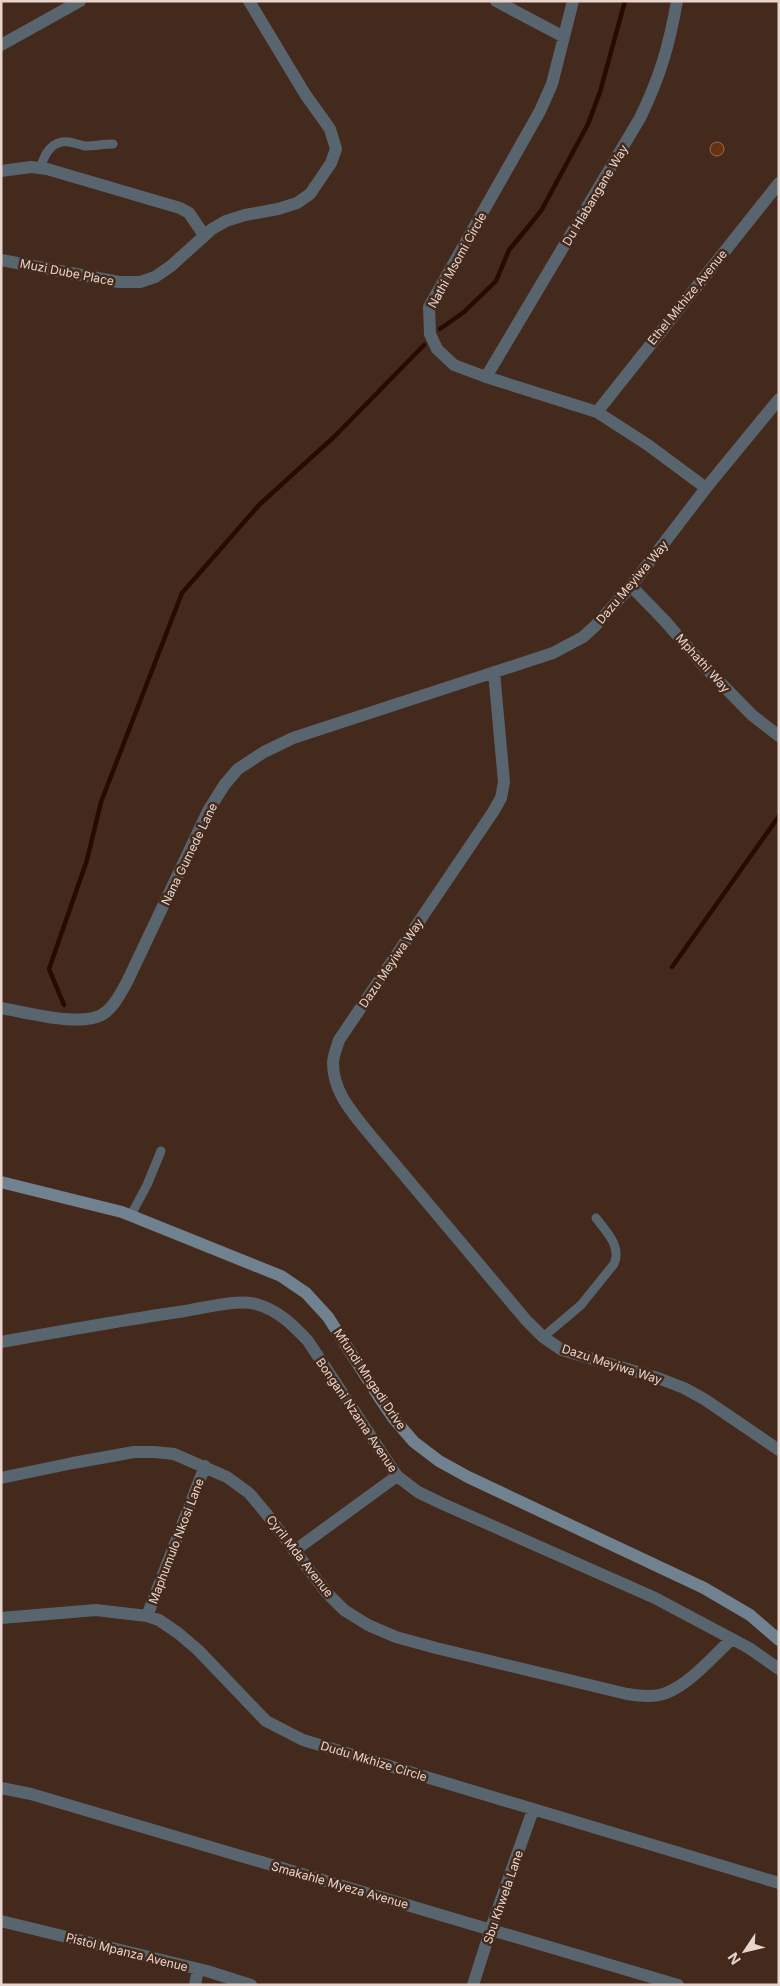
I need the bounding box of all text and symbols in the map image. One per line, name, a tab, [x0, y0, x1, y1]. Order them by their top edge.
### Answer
street label: Du Hlabangane Way	[559, 142, 631, 248]
street label: Nathi Msomi Circle	[425, 210, 489, 310]
street label: Ethel Mkhize Avenue	[644, 246, 730, 348]
street label: Muzi Dube Place	[19, 256, 115, 288]
street label: Dazu Meyiwa Way	[593, 537, 671, 627]
street label: Mphathi Way	[673, 631, 733, 696]
street label: Nana Gumede Lane	[158, 800, 220, 908]
street label: Dazu Meyiwa Way	[356, 915, 426, 1010]
street label: Mfundi Mngadi Drive	[331, 1326, 409, 1432]
street label: Dazu Meyiwa Way	[560, 1341, 664, 1387]
street label: Bongani Nzama Avenue	[313, 1355, 401, 1475]
street label: Maphumulo Nkosi Lane	[145, 1476, 207, 1606]
street label: Cyril Mda Avenue	[263, 1512, 337, 1600]
street label: Dudu Mkhize Circle	[319, 1738, 429, 1784]
street label: Sbu Khwela Lane	[480, 1848, 526, 1946]
street label: Smakahle Myeza Avenue	[270, 1858, 410, 1912]
north arrow	[720, 1926, 770, 1976]
street label: Pistol Mpanza Avenue	[64, 1930, 190, 1974]
text: N	[724, 1949, 744, 1968]

